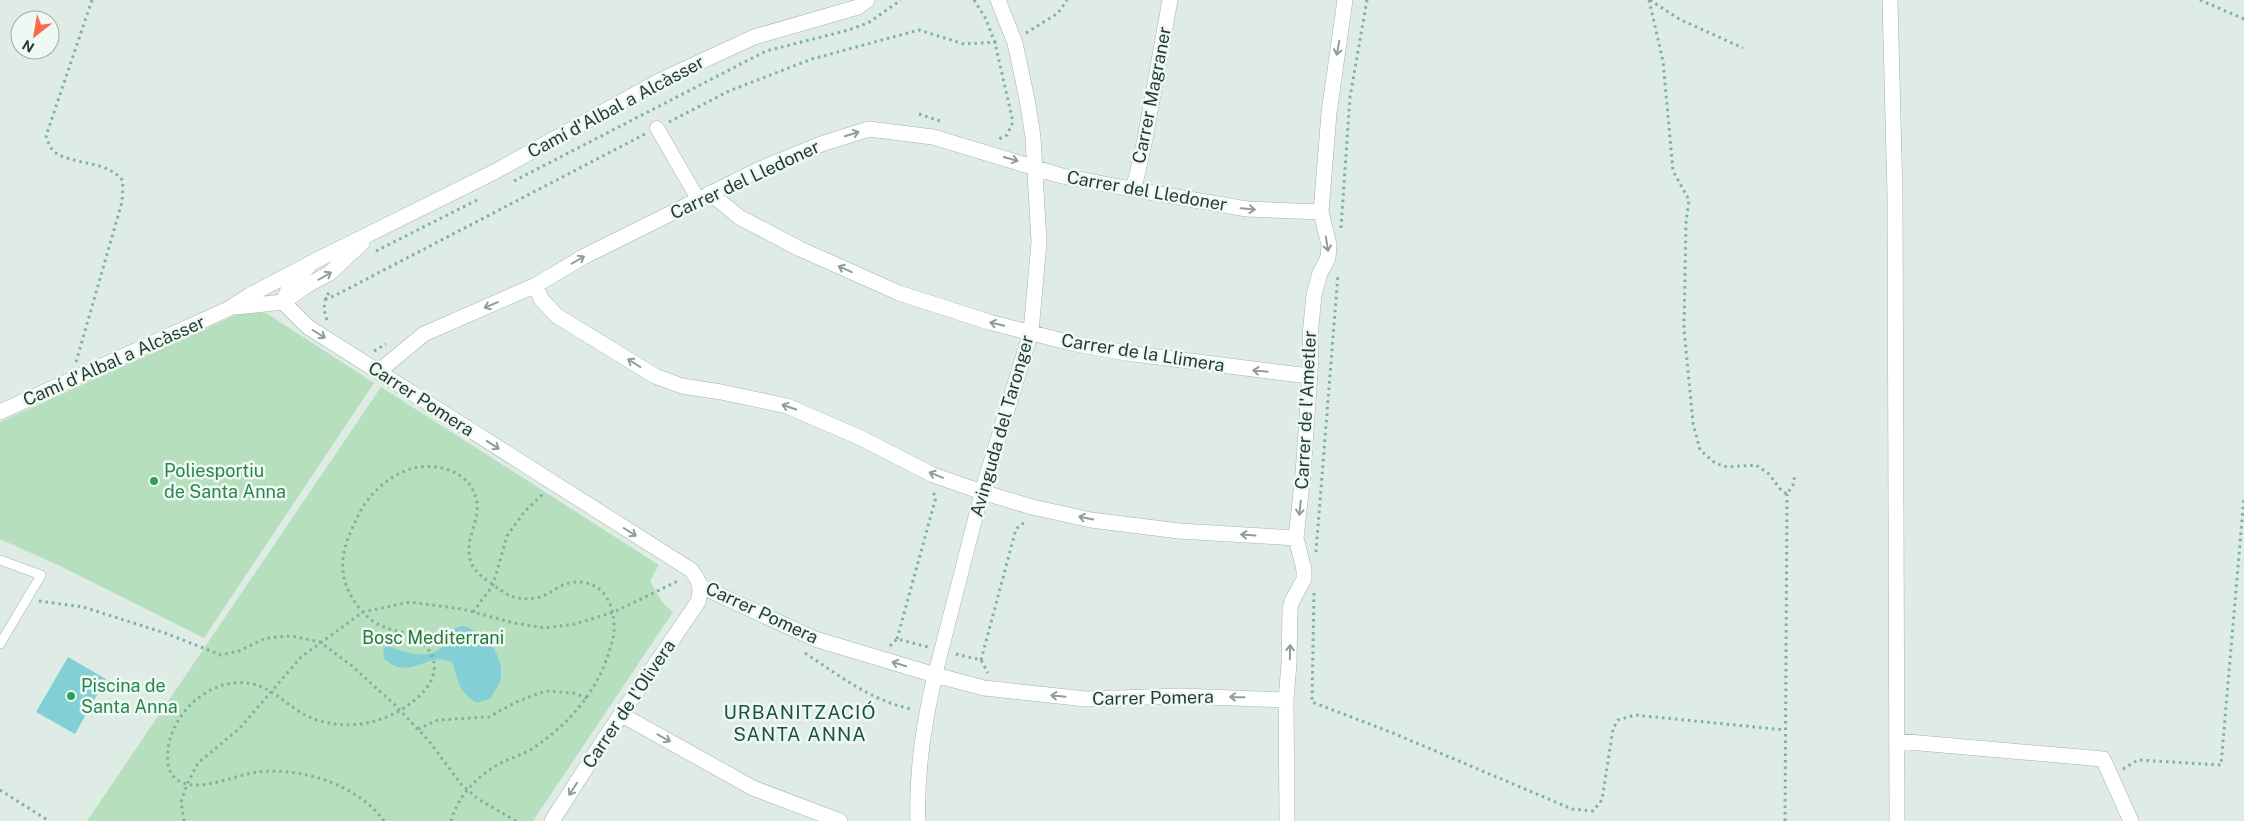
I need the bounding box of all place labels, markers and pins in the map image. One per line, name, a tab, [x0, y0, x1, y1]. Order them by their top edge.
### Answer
place label: Poliesportiu de Santa Anna	[164, 460, 286, 502]
marker: Poliesportiu de Santa Anna	[148, 475, 160, 487]
place label: Piscina de Santa Anna	[81, 675, 178, 717]
marker: Piscina de Santa Anna	[65, 690, 77, 702]

